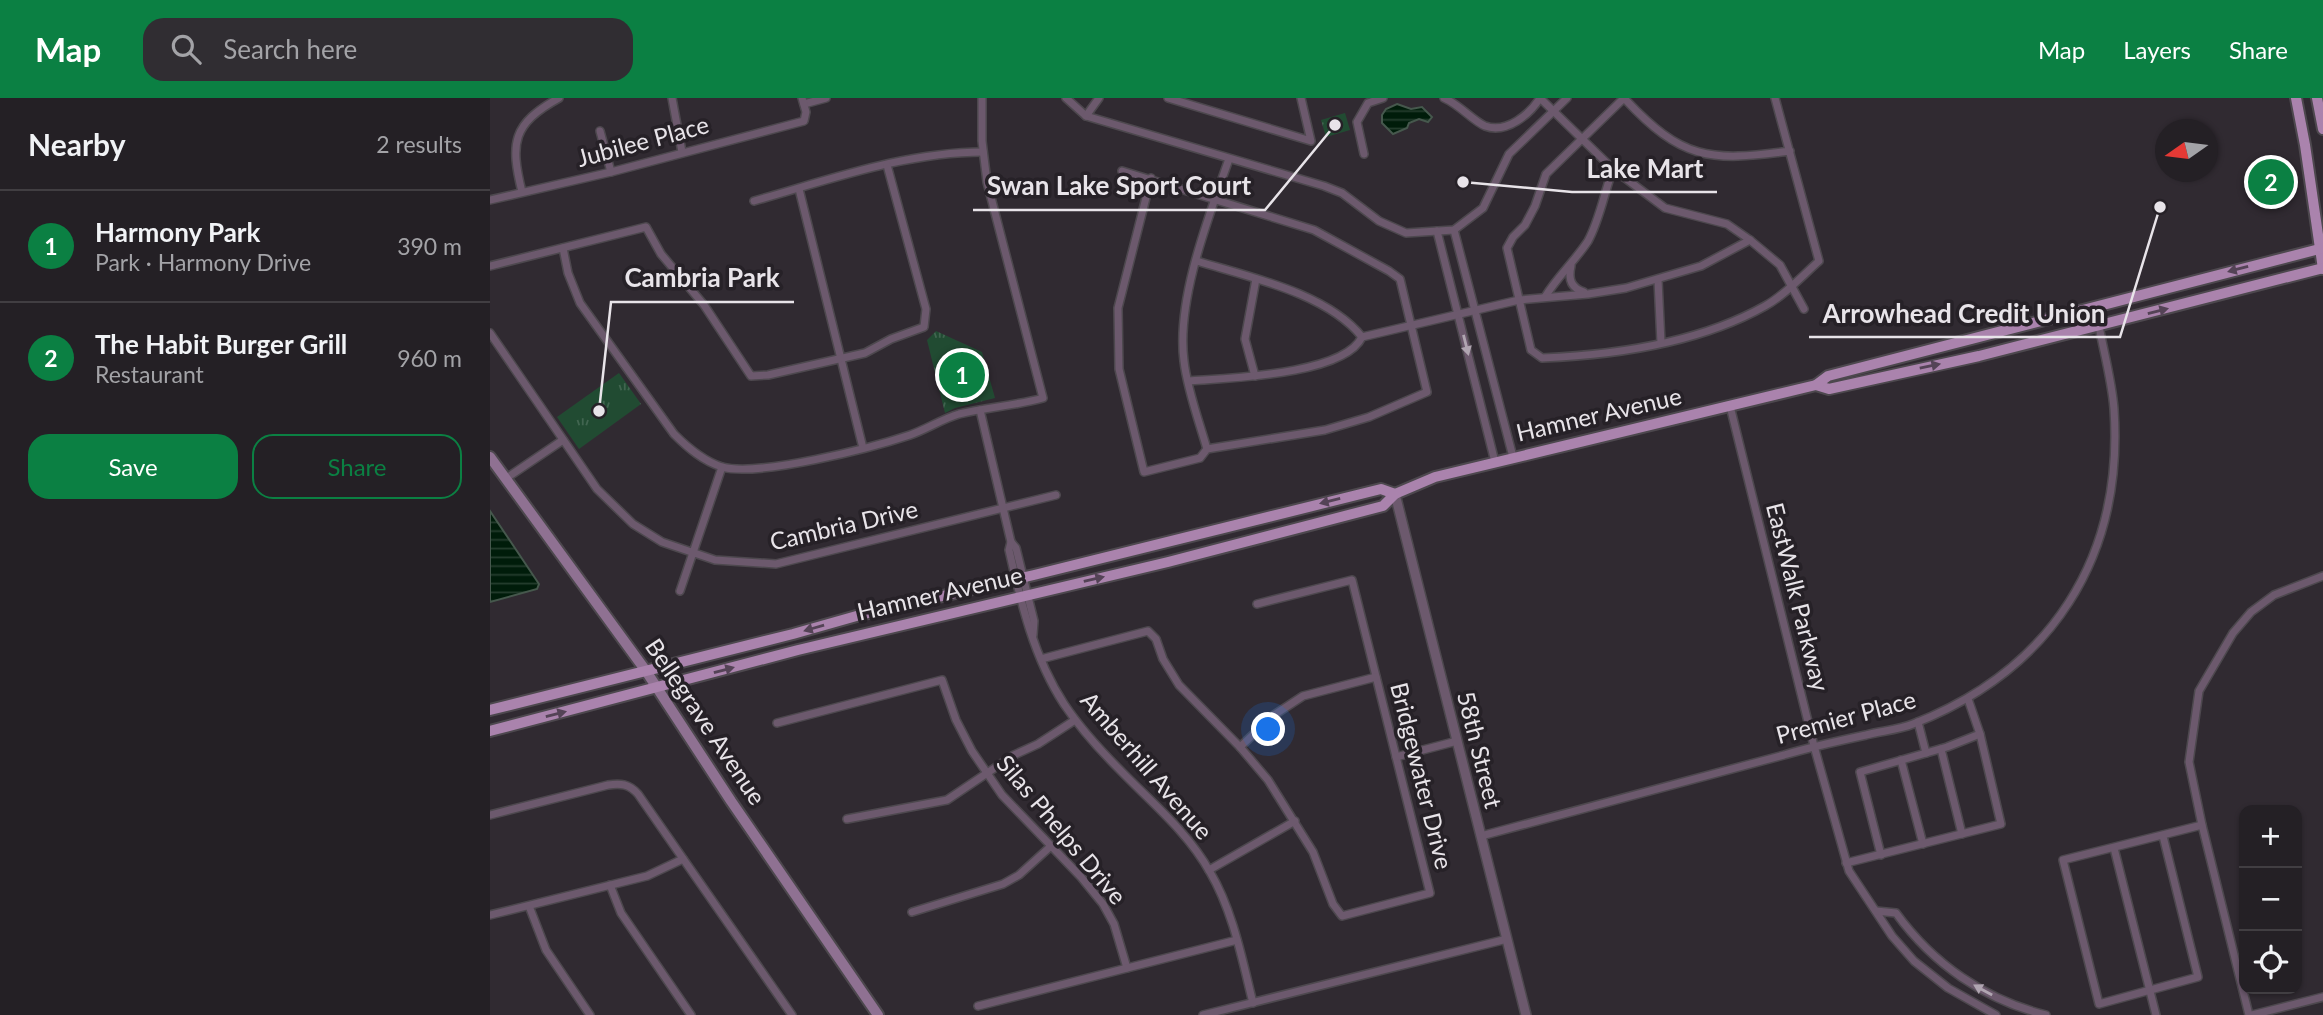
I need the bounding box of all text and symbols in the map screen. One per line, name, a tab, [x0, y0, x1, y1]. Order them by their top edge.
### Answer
search box	[143, 18, 633, 81]
text: Map	[35, 29, 101, 69]
icon: search	[167, 30, 205, 68]
text: Search here	[223, 33, 357, 65]
text: Map	[2038, 35, 2085, 64]
text: Layers	[2123, 35, 2191, 64]
text: Share	[2229, 35, 2288, 64]
street label: Jubilee Place	[573, 109, 712, 172]
north arrow	[2155, 119, 2218, 182]
text: Nearby	[28, 126, 126, 162]
text: 2 results	[376, 130, 462, 158]
callout: Lake Mart	[1572, 145, 1717, 192]
text: Lake Mart	[1587, 152, 1704, 184]
pin: 2	[2248, 156, 2294, 208]
callout: Swan Lake Sport Court	[973, 163, 1265, 210]
text: Swan Lake Sport Court	[987, 169, 1251, 201]
text: Harmony Park	[95, 216, 260, 248]
text: 1	[44, 232, 58, 260]
text: 390 m	[397, 232, 462, 260]
text: Park · Harmony Drive	[95, 248, 311, 276]
callout: Cambria Park	[611, 255, 794, 302]
text: Cambria Park	[624, 261, 780, 293]
one-way arrow	[2227, 265, 2248, 275]
callout: Arrowhead Credit Union	[1809, 290, 2120, 337]
text: Arrowhead Credit Union	[1822, 297, 2105, 329]
one-way arrow	[2147, 305, 2169, 316]
text: The Habit Burger Grill	[95, 328, 347, 360]
one-way arrow	[1461, 334, 1472, 356]
text: 2	[44, 344, 58, 372]
text: 960 m	[397, 344, 462, 372]
pin: 1	[939, 349, 985, 401]
text: Restaurant	[95, 360, 204, 388]
one-way arrow	[1919, 360, 1941, 371]
street label: Hamner Avenue	[1513, 380, 1684, 447]
button: Save	[28, 434, 238, 499]
button: Share	[252, 434, 462, 499]
street label: Cambria Drive	[767, 493, 920, 556]
one-way arrow	[1318, 496, 1340, 507]
street label: EastWalk Parkway	[1761, 499, 1836, 695]
street label: Hamner Avenue	[854, 559, 1025, 626]
one-way arrow	[1083, 573, 1105, 584]
one-way arrow	[803, 623, 825, 634]
street label: Bellegrave Avenue	[640, 633, 773, 810]
one-way arrow	[713, 664, 735, 675]
street label: Bridgewater Drive	[1385, 679, 1460, 872]
street label: Premier Place	[1773, 684, 1919, 749]
street label: Amberhill Avenue	[1075, 685, 1219, 845]
street label: 58th Street	[1452, 688, 1509, 811]
one-way arrow	[545, 708, 567, 719]
your location	[1251, 712, 1285, 746]
street label: Silas Phelps Drive	[991, 748, 1133, 910]
map controls	[2239, 805, 2302, 994]
button: +	[2239, 805, 2302, 868]
button: −	[2239, 868, 2302, 931]
button: locate	[2239, 931, 2302, 994]
one-way arrow	[1973, 984, 1993, 996]

